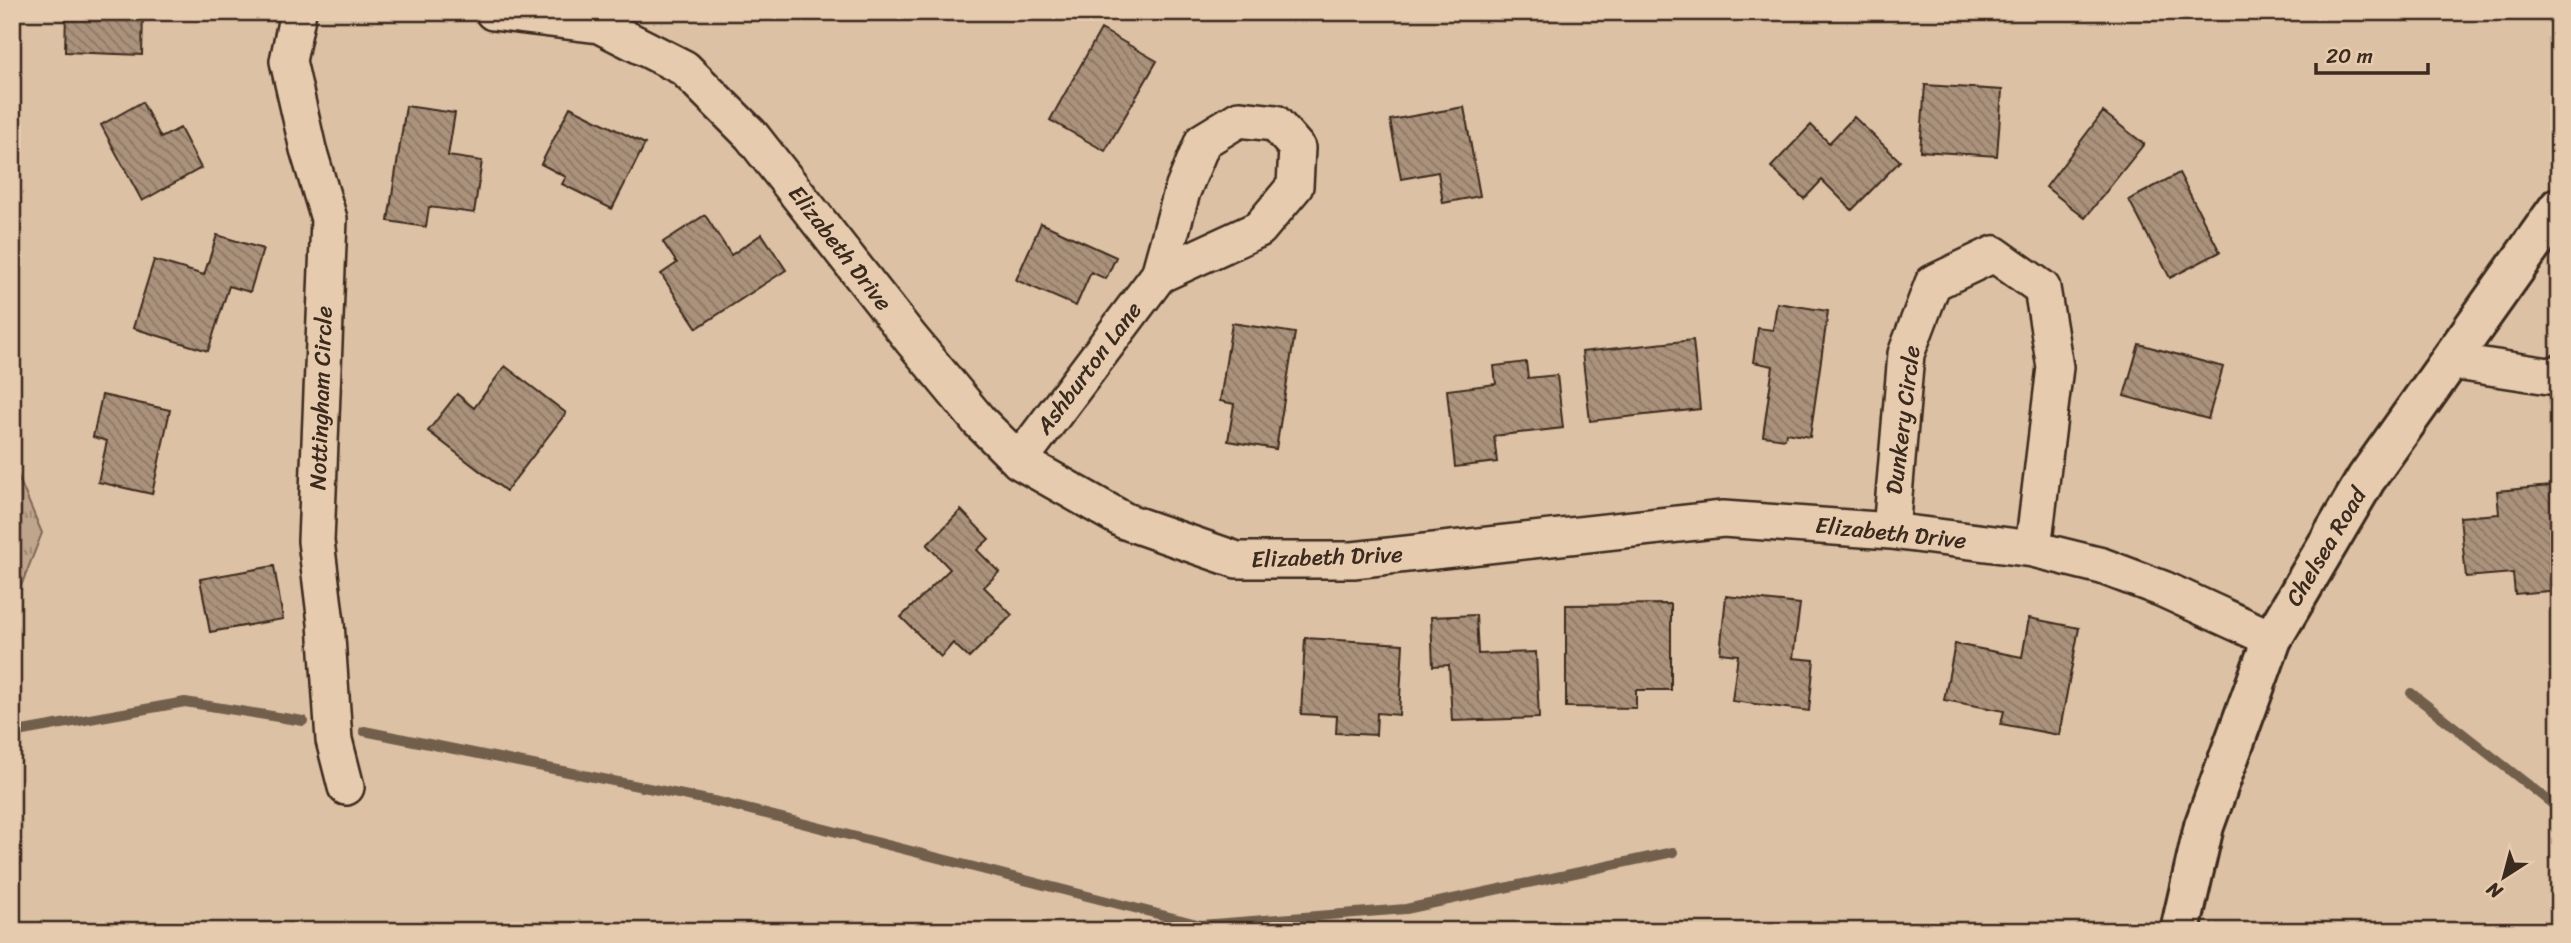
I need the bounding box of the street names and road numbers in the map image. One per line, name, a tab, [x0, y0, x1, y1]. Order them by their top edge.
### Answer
street label: Elizabeth Drive	[777, 176, 903, 321]
street label: Ashburton Lane	[1024, 292, 1153, 444]
street label: Nottingham Circle	[297, 305, 345, 491]
street label: Dunkery Circle	[1874, 343, 1932, 497]
street label: Chelsea Road	[2274, 478, 2379, 615]
street label: Elizabeth Drive	[1813, 505, 1969, 561]
street label: Elizabeth Drive	[1251, 534, 1404, 580]

